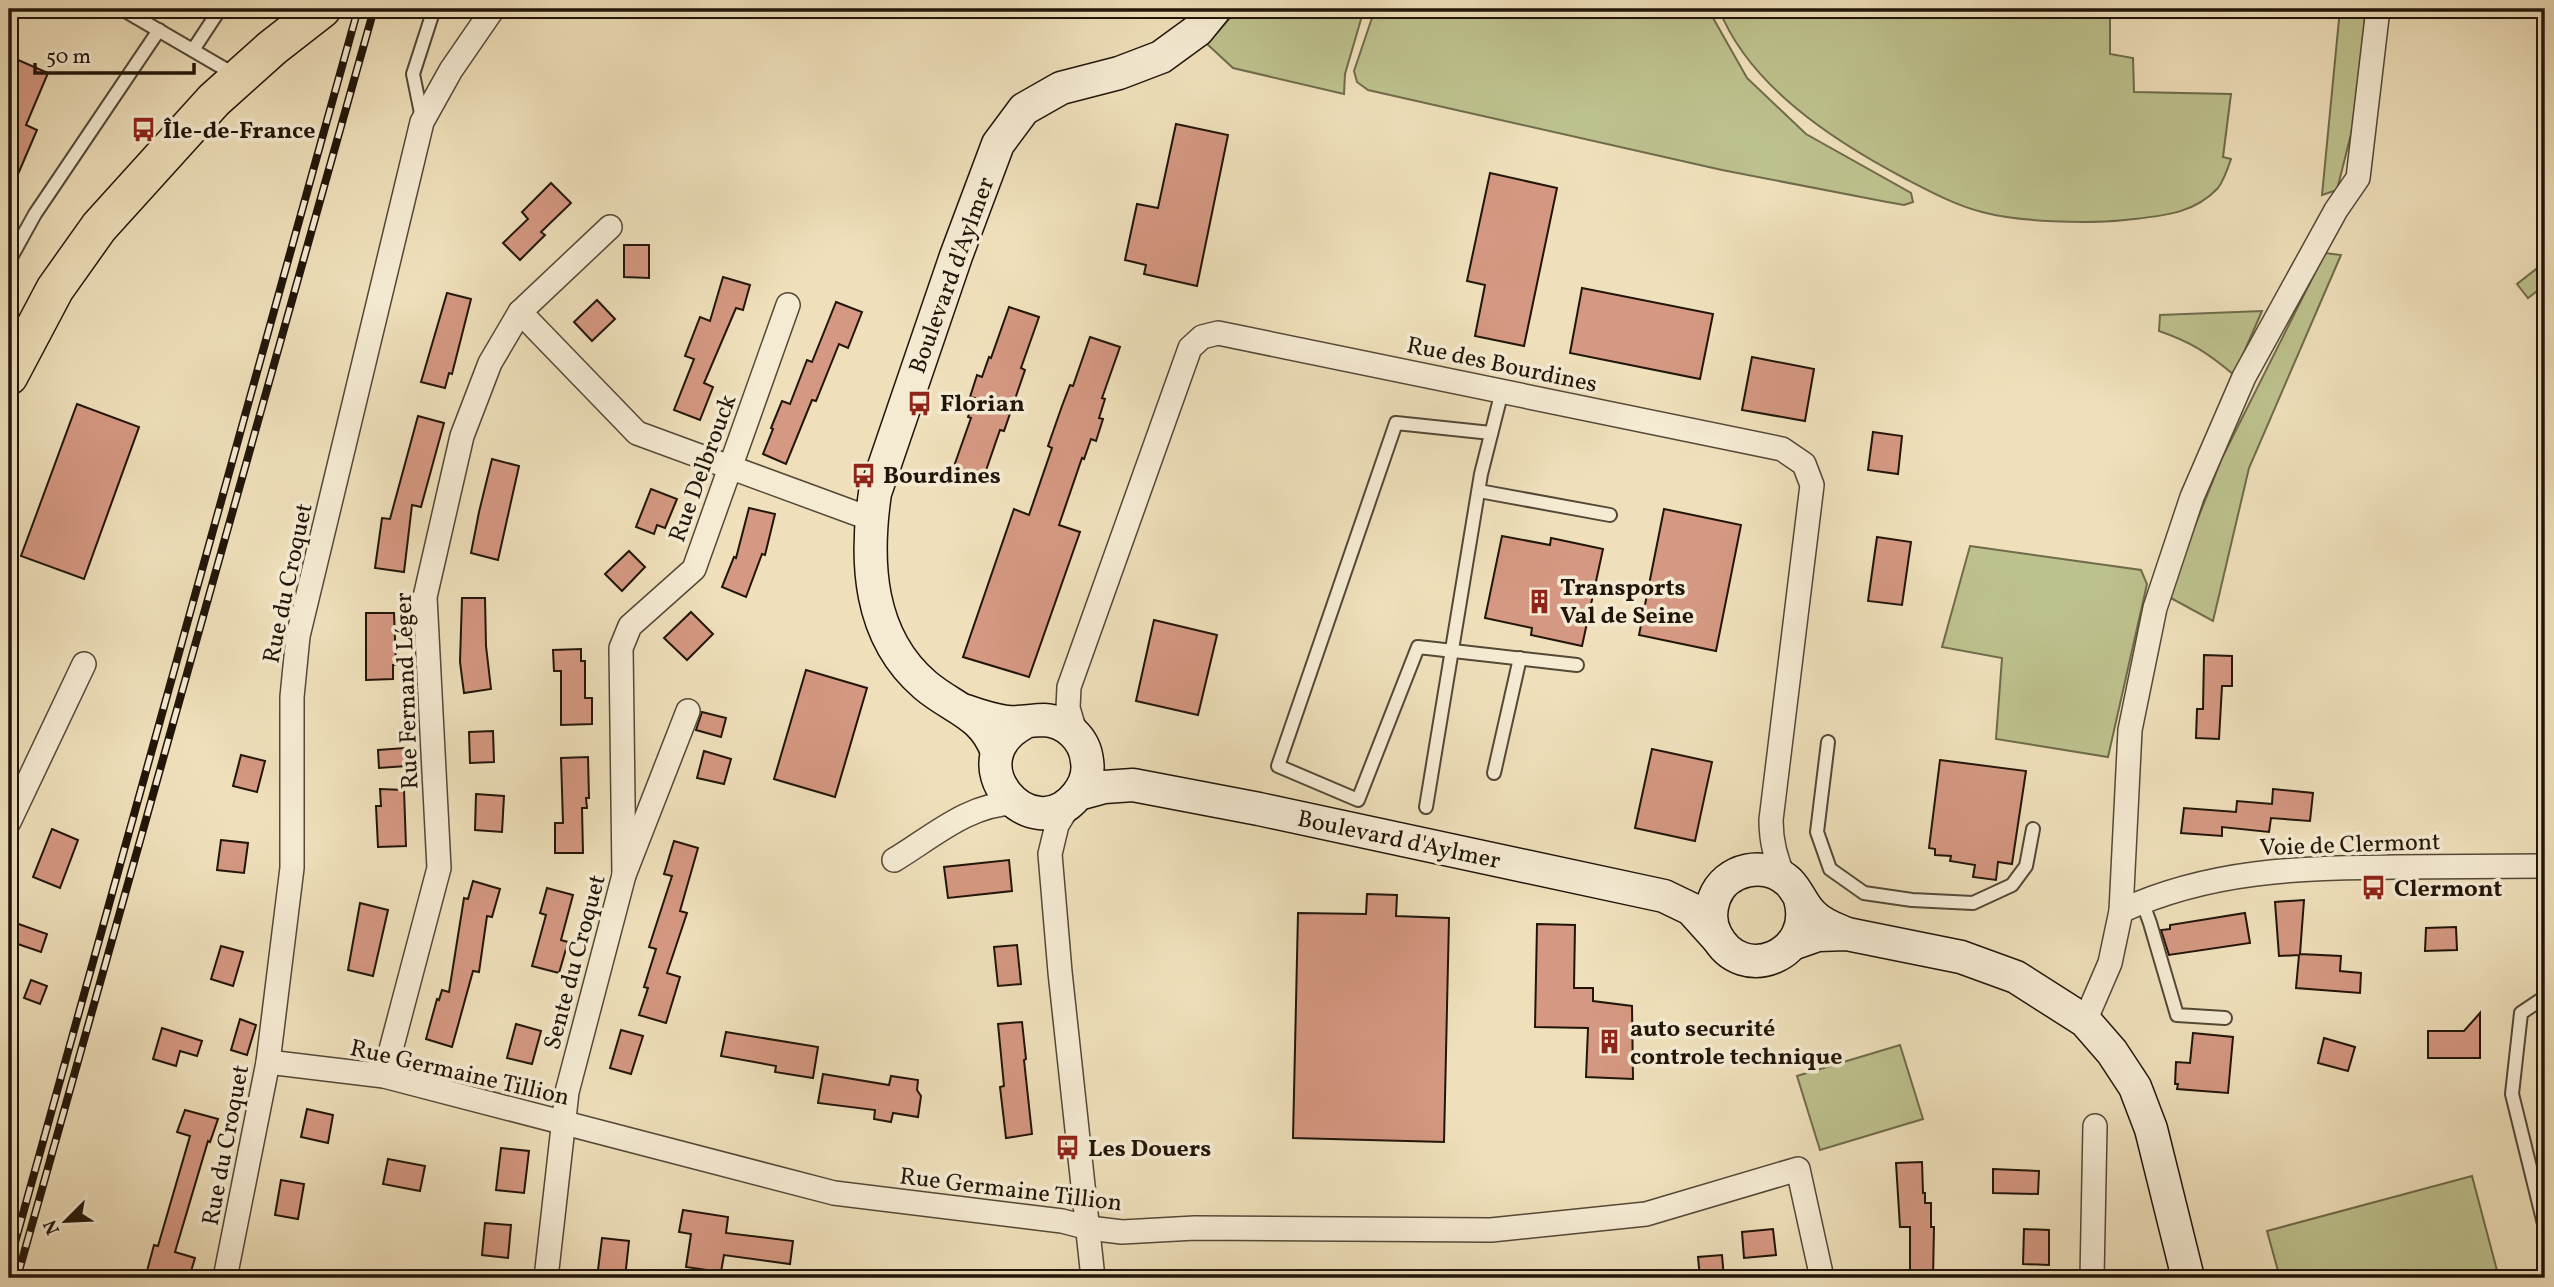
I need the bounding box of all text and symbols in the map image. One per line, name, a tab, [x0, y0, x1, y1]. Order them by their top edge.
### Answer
scale bar	[35, 32, 194, 76]
text: 50 m	[46, 43, 91, 72]
place label: Île-de-France	[163, 115, 316, 149]
bus stop icon: Île-de-France	[129, 116, 157, 144]
street label: Boulevard d'Aylmer	[902, 173, 1004, 379]
street label: Rue des Bourdines	[1403, 329, 1600, 403]
place label: Florian	[940, 388, 1025, 422]
bus stop icon: Florian	[906, 389, 934, 417]
street label: Rue Delbrouck	[661, 390, 746, 547]
place label: Bourdines	[883, 460, 1001, 494]
bus stop icon: Bourdines	[849, 461, 877, 489]
street label: Rue du Croquet	[255, 500, 323, 667]
place label: Transports Val de Seine	[1560, 572, 1694, 634]
building icon: Transports Val de Seine	[1526, 587, 1554, 615]
street label: Rue Fernand Léger	[388, 592, 428, 790]
street label: Boulevard d'Aylmer	[1294, 803, 1503, 879]
street label: Voie de Clermont	[2259, 826, 2441, 866]
street label: Sente du Croquet	[536, 871, 616, 1054]
place label: Clermont	[2394, 873, 2502, 907]
bus stop icon: Clermont	[2360, 874, 2388, 902]
place label: auto securité controle technique	[1630, 1013, 1843, 1075]
building icon: auto securité controle technique	[1596, 1028, 1624, 1056]
street label: Rue Germaine Tillion	[347, 1032, 573, 1116]
street label: Rue du Croquet	[195, 1062, 259, 1229]
place label: Les Douers	[1088, 1133, 1211, 1167]
bus stop icon: Les Douers	[1054, 1134, 1082, 1162]
street label: Rue Germaine Tillion	[897, 1160, 1124, 1222]
north arrow	[32, 1186, 102, 1256]
text: N	[38, 1215, 67, 1239]

